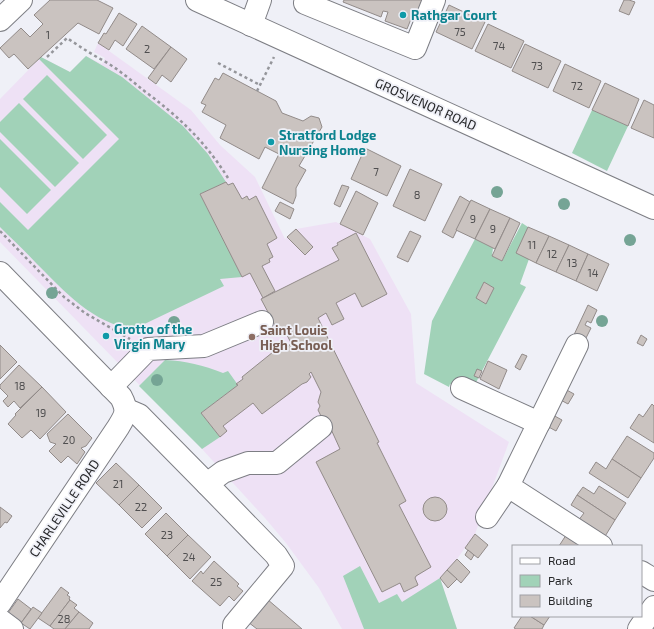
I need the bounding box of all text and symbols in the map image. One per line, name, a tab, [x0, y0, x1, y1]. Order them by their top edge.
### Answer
place label: Rathgar Court	[411, 7, 498, 23]
marker: Rathgar Court	[398, 10, 408, 20]
house number: 75	[454, 25, 466, 38]
house number: 1	[46, 28, 50, 41]
house number: 74	[493, 39, 505, 52]
house number: 2	[144, 42, 150, 55]
house number: 73	[531, 59, 543, 72]
street label: GROSVENOR ROAD	[373, 74, 479, 134]
house number: 72	[571, 79, 583, 92]
place label: Stratford Lodge Nursing Home	[279, 127, 376, 158]
marker: Stratford Lodge Nursing Home	[266, 137, 276, 147]
house number: 7	[373, 165, 379, 178]
house number: 8	[414, 188, 420, 201]
house number: 9	[470, 212, 476, 225]
house number: 9	[490, 222, 496, 235]
house number: 11	[528, 238, 536, 251]
house number: 12	[547, 247, 557, 260]
house number: 13	[567, 256, 577, 269]
house number: 14	[587, 266, 599, 279]
place label: Grotto of the Virgin Mary	[114, 321, 192, 352]
place label: Saint Louis High School	[260, 322, 333, 353]
marker: Grotto of the Virgin Mary	[101, 331, 111, 341]
marker: Saint Louis High School	[247, 332, 257, 342]
house number: 18	[14, 379, 26, 392]
house number: 19	[36, 406, 46, 419]
house number: 20	[63, 433, 75, 446]
street label: CHARLEVILLE ROAD	[25, 456, 103, 560]
house number: 21	[113, 477, 123, 490]
house number: 22	[135, 500, 147, 513]
house number: 23	[161, 528, 173, 541]
legend	[512, 545, 642, 617]
house number: 24	[183, 550, 196, 563]
text: Road	[548, 553, 576, 567]
text: Park	[548, 573, 573, 587]
house number: 25	[210, 575, 222, 588]
text: Building	[548, 593, 593, 607]
house number: 28	[58, 612, 70, 625]

